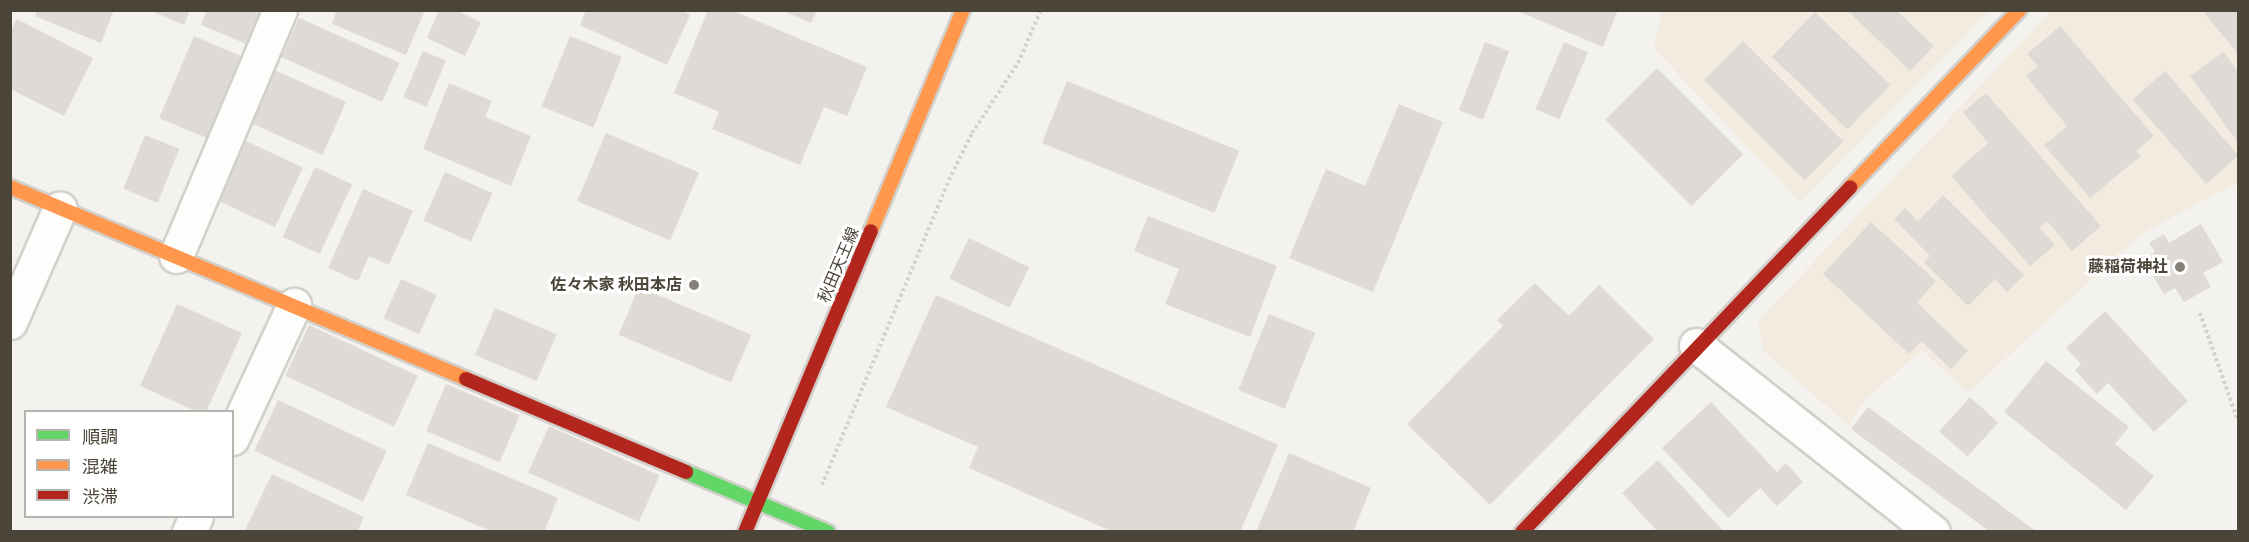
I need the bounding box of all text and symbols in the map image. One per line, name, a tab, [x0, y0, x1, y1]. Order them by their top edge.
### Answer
street label: 秋田天王線	[815, 224, 863, 306]
place label: 藤稲荷神社	[2088, 257, 2168, 277]
marker: 藤稲荷神社	[2173, 260, 2187, 274]
place label: 佐々木家 秋田本店	[551, 275, 682, 295]
marker: 佐々木家 秋田本店	[687, 278, 701, 292]
legend	[24, 410, 234, 518]
text: 順調	[82, 426, 118, 448]
text: 混雑	[82, 456, 118, 478]
text: 渋滞	[82, 486, 118, 508]

